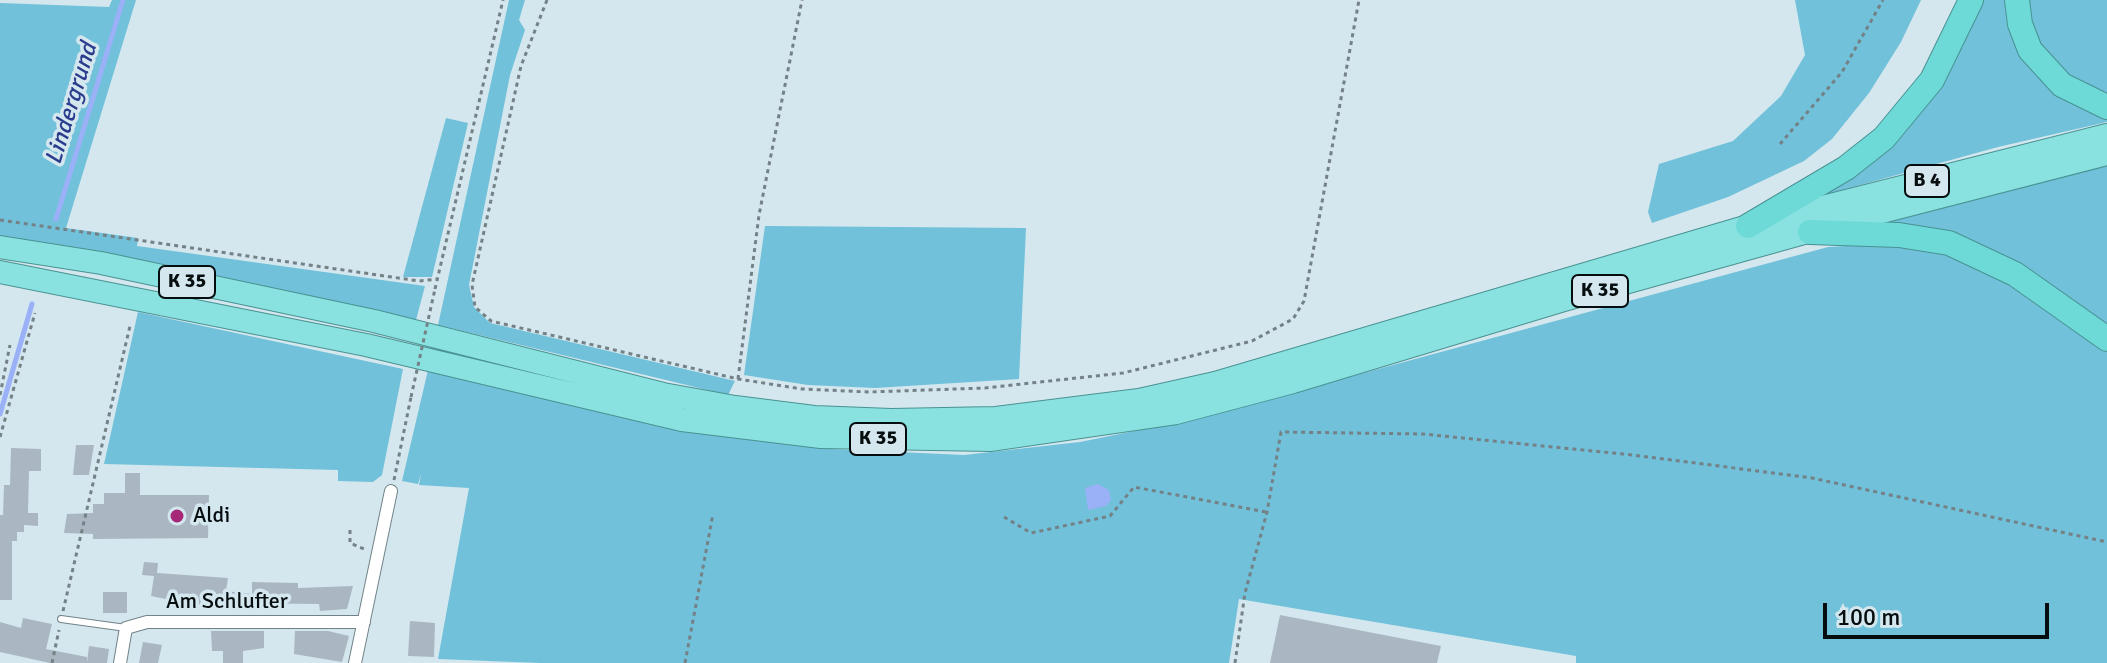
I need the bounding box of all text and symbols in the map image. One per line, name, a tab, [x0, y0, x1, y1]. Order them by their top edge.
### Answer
water label: Lindergrund	[40, 40, 104, 168]
road number: B 4	[1905, 165, 1949, 197]
road number: K 35	[159, 266, 215, 298]
road number: K 35	[1572, 275, 1628, 307]
road number: K 35	[850, 423, 906, 455]
place label: Aldi	[193, 503, 230, 529]
marker: Aldi	[168, 507, 186, 525]
scale bar	[1827, 587, 2053, 637]
street label: Am Schlufter	[166, 589, 288, 615]
text: 100 m	[1837, 602, 1900, 632]

